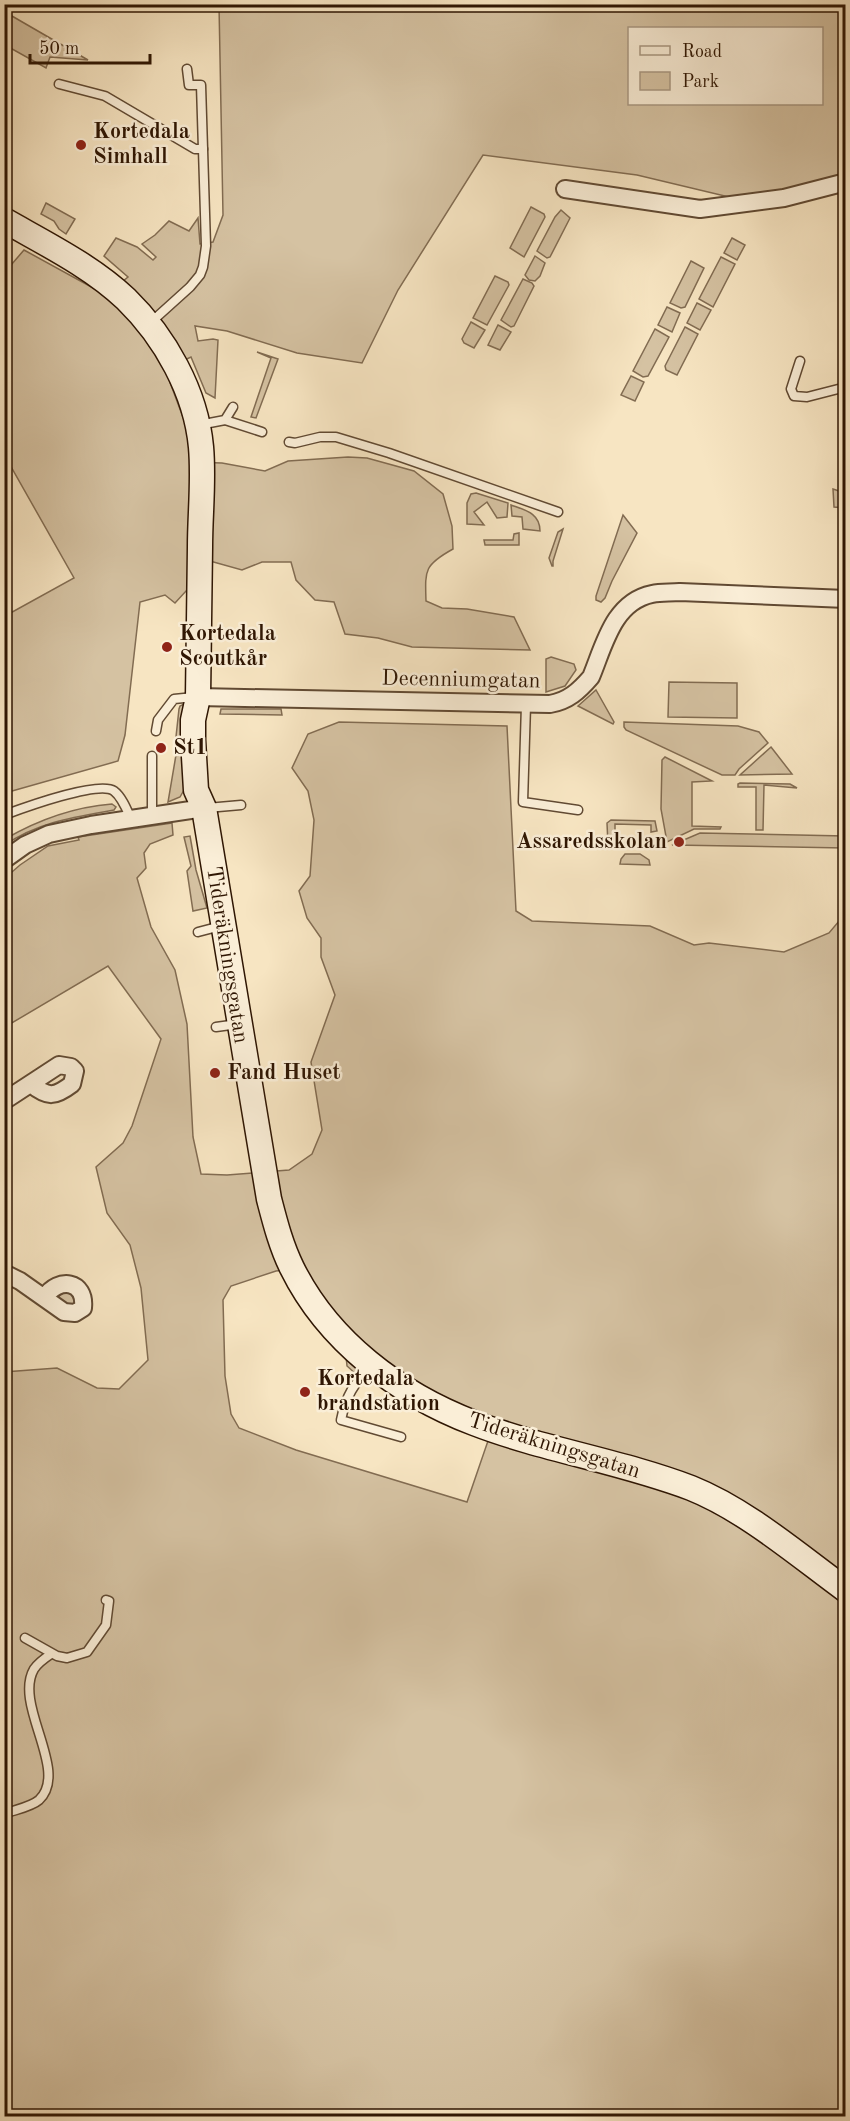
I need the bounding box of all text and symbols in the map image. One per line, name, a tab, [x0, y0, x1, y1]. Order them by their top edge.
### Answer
scale bar	[30, 27, 150, 65]
legend	[628, 27, 823, 105]
text: 50 m	[39, 40, 79, 58]
text: Road	[682, 43, 722, 61]
text: Park	[682, 73, 719, 91]
place label: Kortedala Simhall	[93, 121, 190, 168]
marker: Kortedala Simhall	[74, 138, 88, 152]
place label: Kortedala Scoutkår	[179, 623, 276, 670]
marker: Kortedala Scoutkår	[160, 640, 174, 654]
street label: Decenniumgatan	[381, 668, 541, 692]
place label: St1	[173, 737, 207, 759]
marker: St1	[154, 741, 168, 755]
place label: Assaredsskolan	[516, 831, 667, 853]
marker: Assaredsskolan	[672, 835, 686, 849]
street label: Tideräkningsgatan	[202, 865, 252, 1045]
place label: Fand Huset	[227, 1062, 341, 1084]
marker: Fand Huset	[208, 1066, 222, 1080]
place label: Kortedala brandstation	[317, 1368, 440, 1415]
marker: Kortedala brandstation	[298, 1385, 312, 1399]
street label: Tideräkningsgatan	[465, 1409, 643, 1483]

